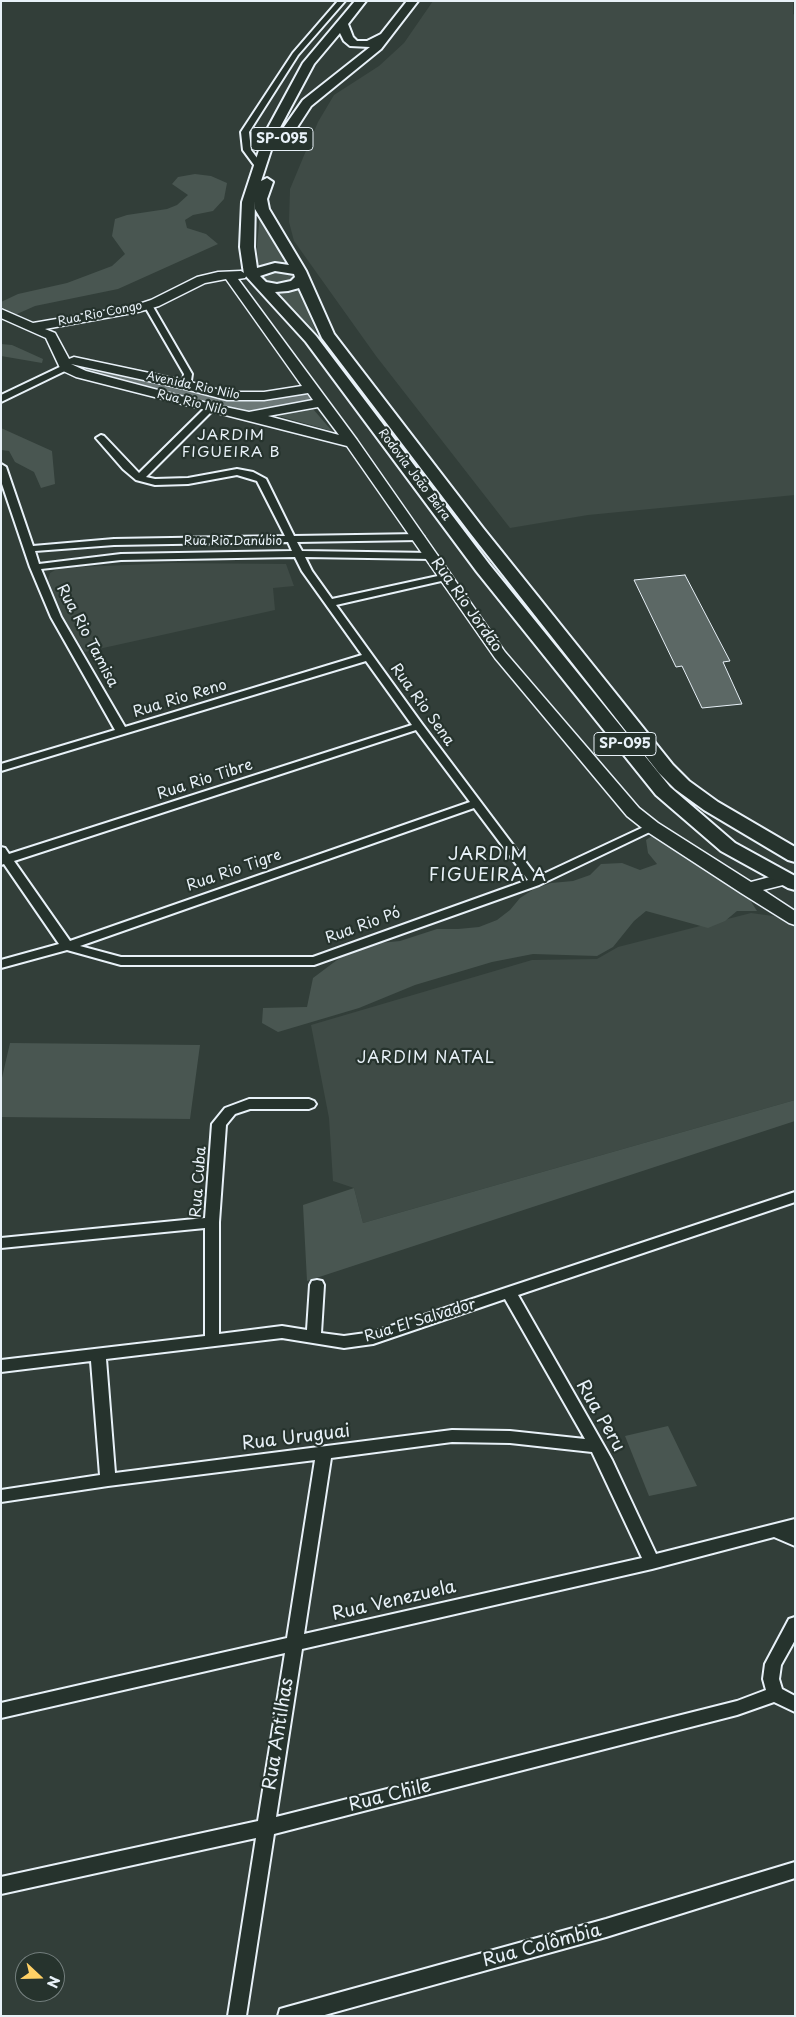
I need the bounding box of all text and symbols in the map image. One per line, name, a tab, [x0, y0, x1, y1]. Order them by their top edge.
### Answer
road number: SP-095	[251, 128, 313, 150]
street label: Rua Rio Congo	[56, 299, 144, 329]
street label: Avenida Rio Nilo	[145, 369, 241, 403]
street label: Rua Rio Nilo	[155, 387, 229, 419]
street label: Rodovia João Beira	[375, 426, 453, 524]
district label: JARDIM FIGUEIRA B	[181, 427, 281, 462]
street label: Rua Rio Danúbio	[184, 535, 282, 549]
street label: Rua Rio Jordão	[427, 554, 505, 656]
street label: Rua Rio Tamisa	[52, 581, 122, 691]
street label: Rua Rio Sena	[386, 660, 458, 750]
street label: Rua Rio Reno	[131, 676, 229, 722]
road number: SP-095	[594, 732, 656, 756]
street label: Rua Rio Tibre	[155, 756, 255, 804]
district label: JARDIM FIGUEIRA A	[428, 844, 548, 886]
street label: Rua Rio Tigre	[184, 846, 284, 896]
street label: Rua Rio Pó	[323, 904, 403, 948]
district label: JARDIM NATAL	[356, 1049, 496, 1069]
street label: Rua Cuba	[188, 1146, 210, 1218]
street label: Rua El Salvador	[362, 1296, 478, 1346]
street label: Rua Peru	[571, 1376, 629, 1456]
street label: Rua Uruguai	[241, 1421, 351, 1455]
street label: Rua Venezuela	[330, 1576, 458, 1626]
street label: Rua Antilhas	[259, 1676, 299, 1792]
street label: Rua Chile	[347, 1775, 433, 1817]
street label: Rua Colômbia	[480, 1920, 604, 1972]
north arrow	[15, 1952, 65, 2002]
text: N	[42, 1973, 65, 1991]

